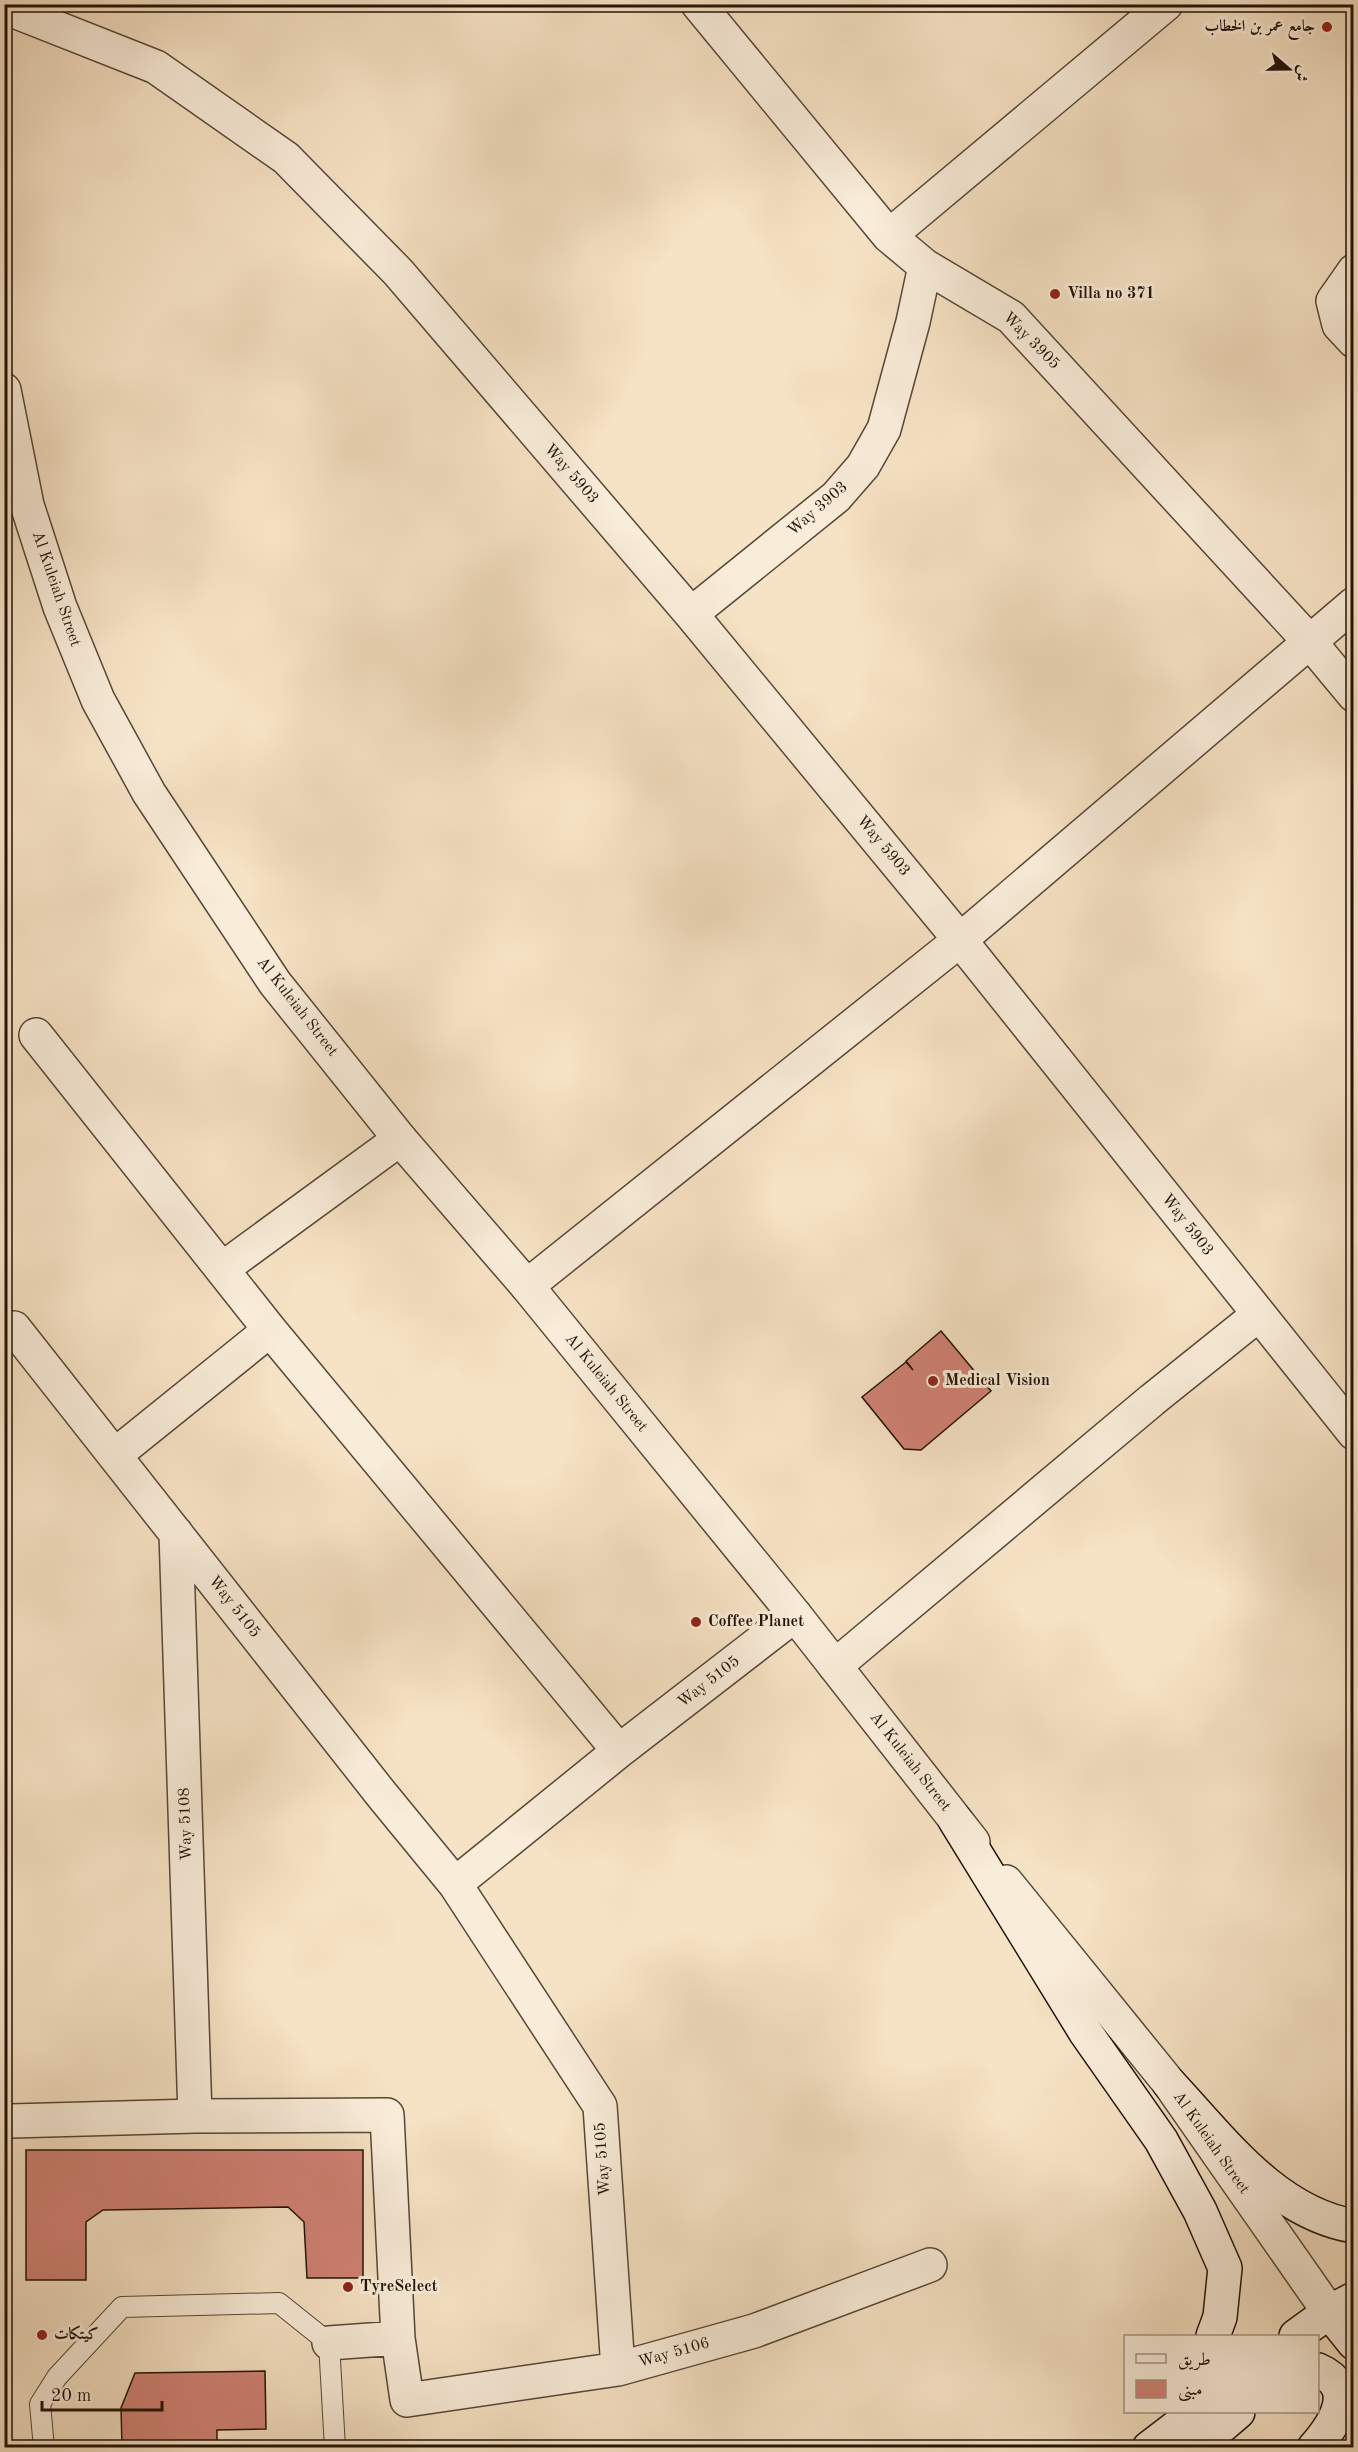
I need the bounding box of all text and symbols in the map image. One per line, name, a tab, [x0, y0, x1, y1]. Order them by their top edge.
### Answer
place label: جامع عمر بن الخطاب	[1204, 18, 1315, 41]
marker: جامع عمر بن الخطاب	[1320, 20, 1334, 34]
north arrow	[1259, 39, 1319, 99]
text: ش	[1291, 63, 1311, 84]
place label: Villa no 371	[1067, 286, 1155, 302]
marker: Villa no 371	[1048, 287, 1062, 301]
street label: Way 3905	[999, 309, 1063, 373]
street label: Way 5903	[541, 441, 601, 507]
street label: Way 3903	[785, 479, 851, 539]
street label: Al Kuleiah Street	[29, 529, 83, 649]
street label: Way 5903	[853, 813, 913, 879]
street label: Al Kuleiah Street	[253, 954, 341, 1060]
street label: Way 5903	[1158, 1191, 1216, 1259]
street label: Al Kuleiah Street	[562, 1331, 651, 1435]
place label: Medical Vision	[945, 1373, 1050, 1389]
marker: Medical Vision	[926, 1374, 940, 1388]
street label: Way 5105	[205, 1573, 263, 1641]
place label: Coffee Planet	[708, 1614, 804, 1630]
marker: Coffee Planet	[689, 1615, 703, 1629]
street label: Way 5105	[675, 1653, 743, 1711]
street label: Al Kuleiah Street	[866, 1709, 954, 1815]
street label: Way 5108	[177, 1787, 195, 1861]
street label: Al Kuleiah Street	[1170, 2089, 1253, 2198]
street label: Way 5105	[592, 2122, 614, 2196]
place label: TyreSelect	[360, 2279, 438, 2295]
marker: TyreSelect	[341, 2280, 355, 2294]
place label: كيتكات	[54, 2325, 99, 2343]
marker: كيتكات	[35, 2328, 49, 2342]
street label: Way 5106	[636, 2335, 712, 2371]
legend	[1124, 2335, 1319, 2413]
text: طريق	[1178, 2351, 1211, 2371]
scale bar	[42, 2374, 162, 2412]
text: مبنى	[1178, 2381, 1203, 2402]
text: 20 m	[51, 2387, 91, 2405]

